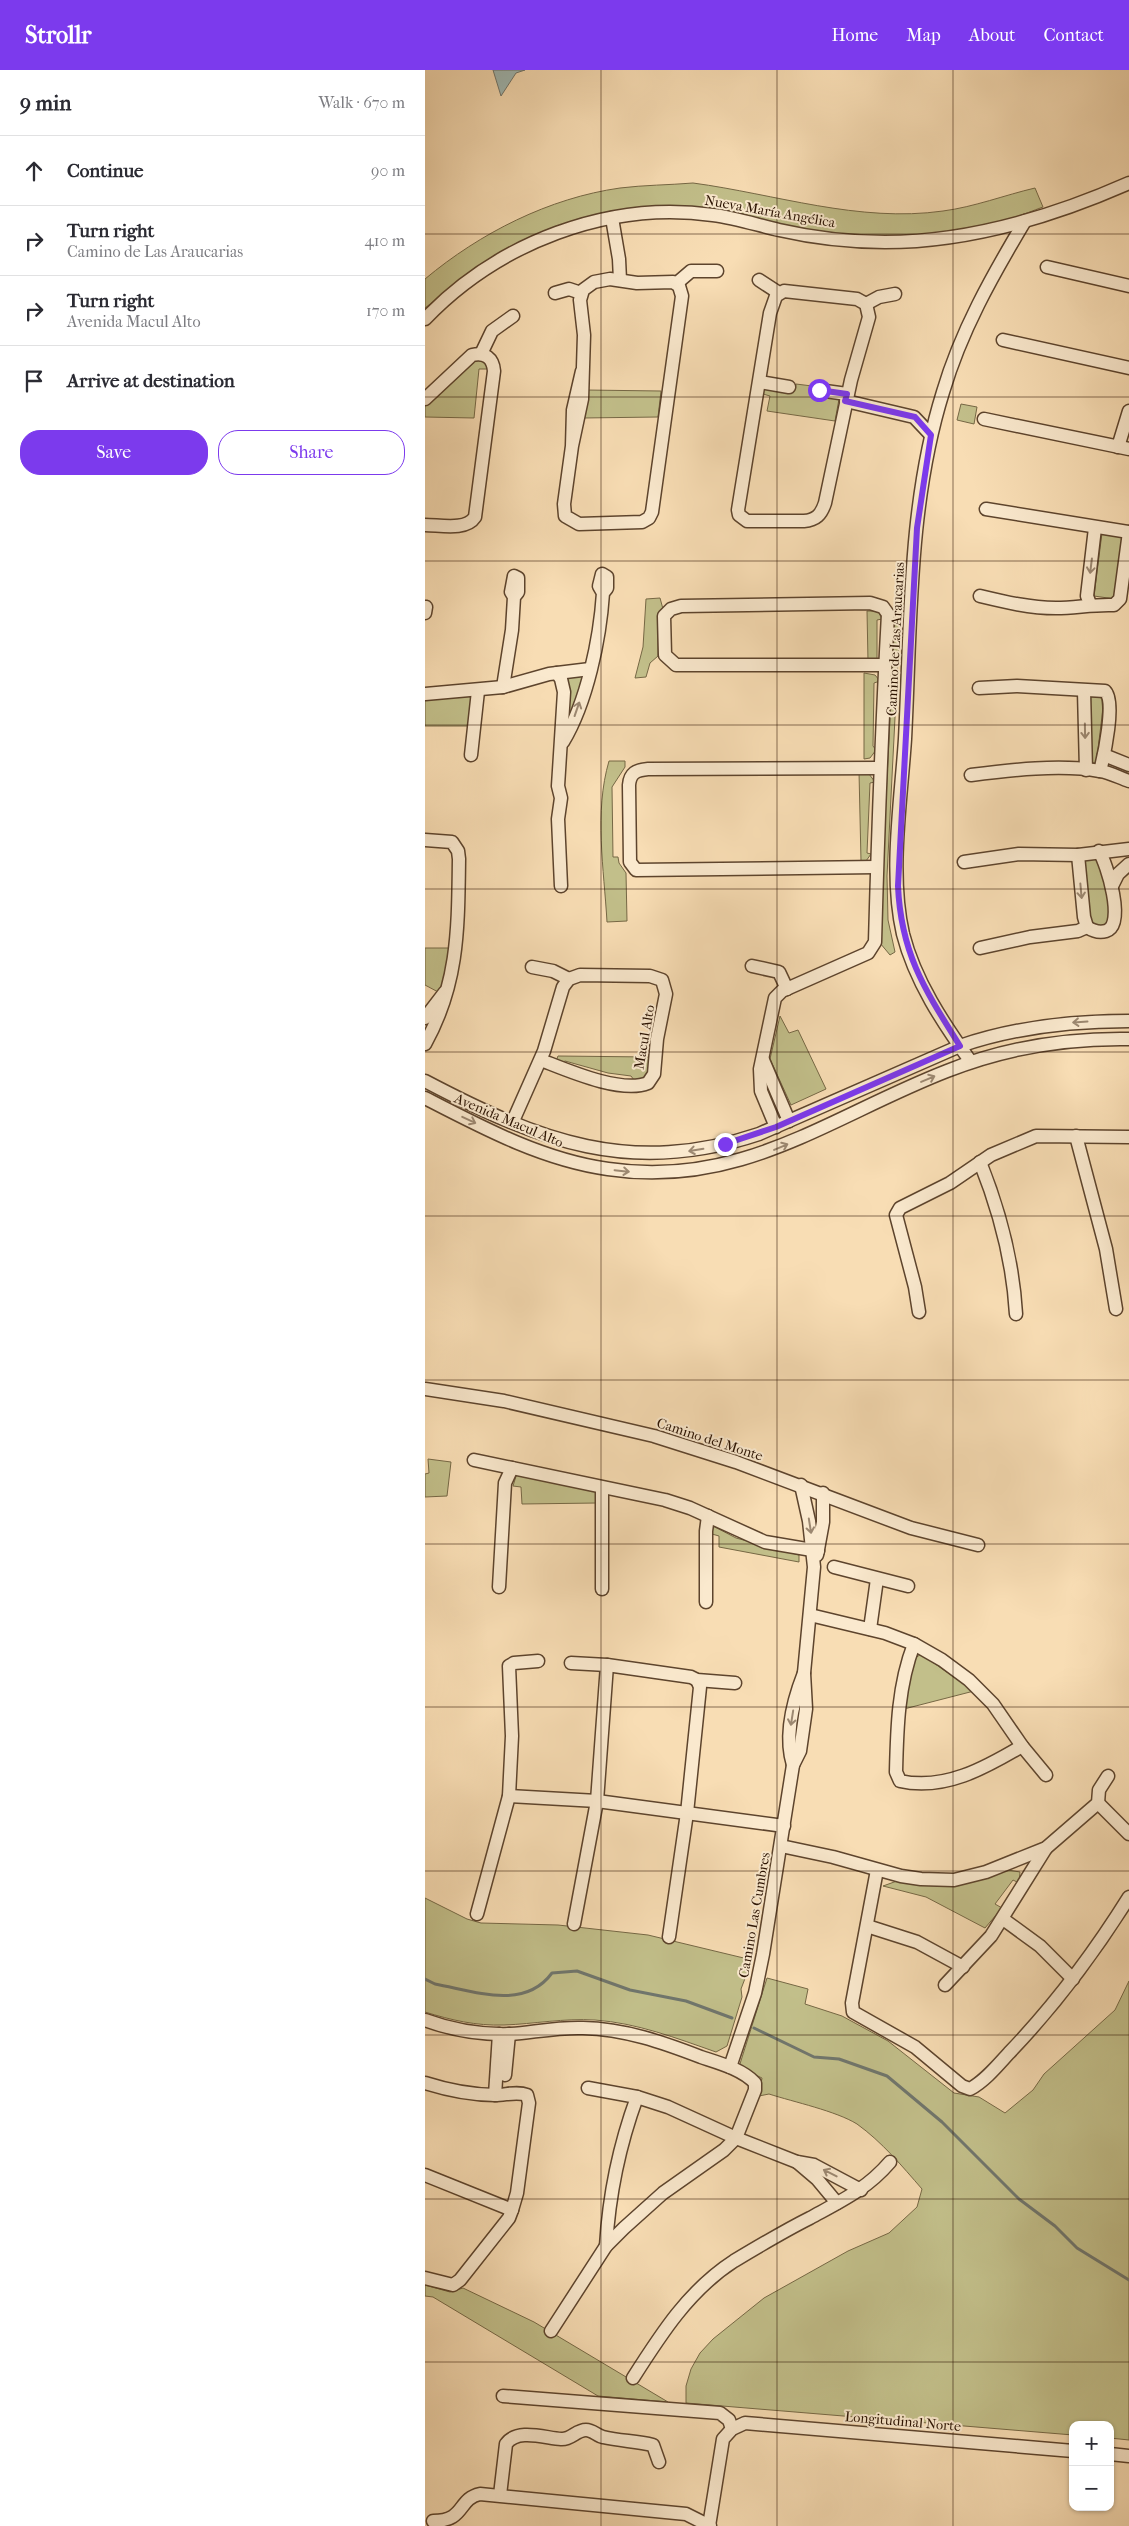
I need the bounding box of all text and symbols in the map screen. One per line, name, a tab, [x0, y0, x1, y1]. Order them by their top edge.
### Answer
text: Strollr	[25, 21, 92, 49]
text: Home	[831, 25, 878, 46]
text: Map	[906, 25, 941, 46]
text: About	[969, 25, 1015, 46]
text: Contact	[1043, 25, 1104, 46]
text: 9 min	[20, 91, 71, 115]
text: Walk · 670 m	[318, 93, 405, 112]
icon: ahead	[20, 157, 48, 185]
text: Continue	[67, 160, 143, 182]
text: 90 m	[371, 161, 405, 180]
street label: Nueva María Angélica	[703, 192, 837, 231]
text: Turn right	[67, 220, 154, 242]
icon: right	[20, 227, 48, 255]
text: 410 m	[364, 231, 405, 250]
text: Camino de Las Araucarias	[67, 242, 243, 261]
text: Turn right	[67, 290, 154, 312]
icon: right	[20, 297, 48, 325]
text: 170 m	[366, 301, 405, 320]
text: Avenida Macul Alto	[67, 312, 201, 331]
icon: arrive	[20, 367, 48, 395]
text: Arrive at destination	[67, 370, 235, 392]
route start	[808, 379, 831, 402]
button: Save	[20, 430, 208, 475]
button: Share	[218, 430, 405, 475]
one-way arrow	[1086, 558, 1096, 574]
street label: Camino de Las Araucarias	[883, 562, 908, 716]
one-way arrow	[573, 701, 582, 717]
one-way arrow	[1080, 722, 1089, 738]
one-way arrow	[1077, 883, 1086, 899]
street label: Macul Alto	[630, 1003, 659, 1071]
one-way arrow	[1073, 1018, 1089, 1027]
one-way arrow	[920, 1073, 935, 1083]
street label: Avenida Macul Alto	[451, 1089, 566, 1151]
one-way arrow	[461, 1116, 476, 1125]
route end	[714, 1133, 737, 1156]
one-way arrow	[773, 1141, 788, 1151]
one-way arrow	[689, 1146, 705, 1156]
one-way arrow	[614, 1166, 630, 1176]
street label: Camino del Monte	[655, 1414, 765, 1465]
one-way arrow	[805, 1517, 815, 1533]
one-way arrow	[787, 1710, 797, 1726]
street label: Camino Las Cumbres	[735, 1851, 774, 1979]
one-way arrow	[823, 2168, 838, 2177]
street label: Longitudinal Norte	[844, 2408, 962, 2435]
map controls	[1069, 2421, 1114, 2511]
button: +	[1069, 2421, 1114, 2466]
button: −	[1069, 2466, 1114, 2511]

